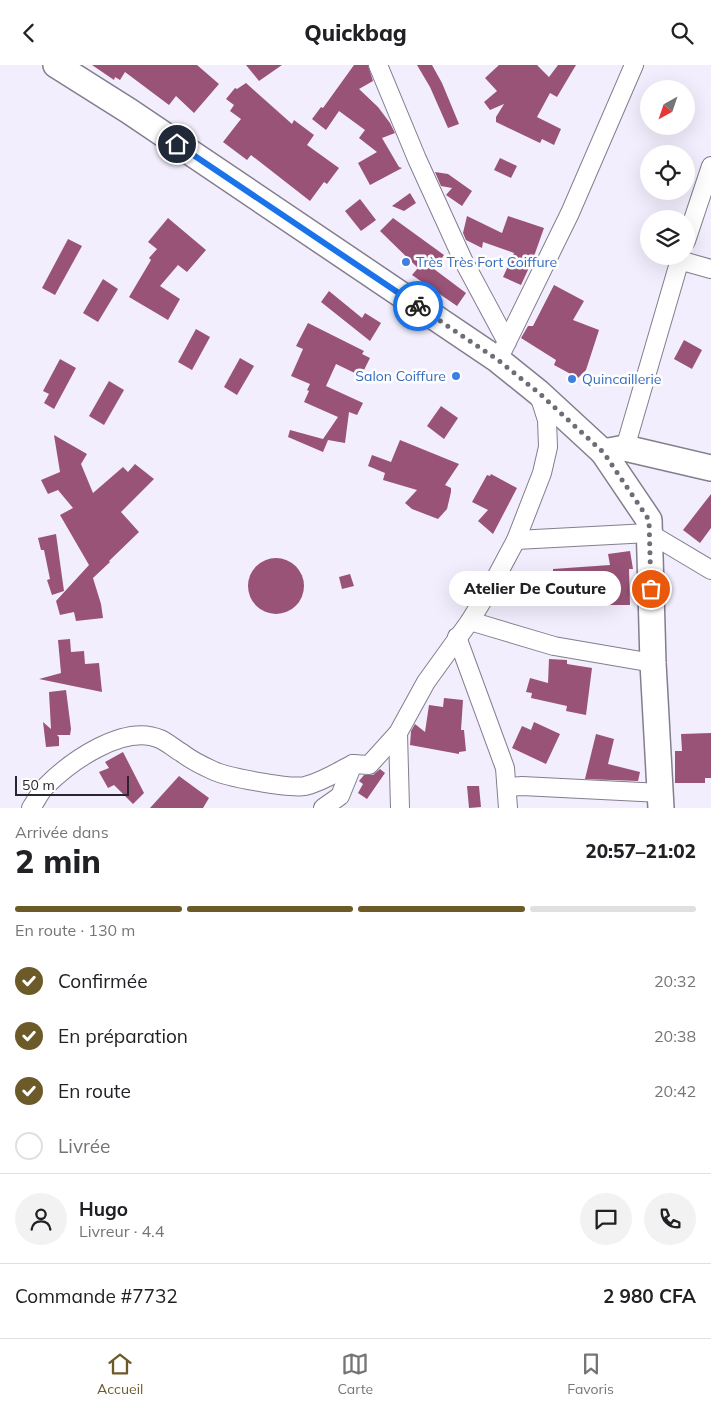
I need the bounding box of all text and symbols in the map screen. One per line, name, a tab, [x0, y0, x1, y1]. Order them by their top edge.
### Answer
icon: back	[15, 19, 43, 47]
text: Quickbag	[304, 19, 407, 47]
icon: search	[668, 19, 696, 47]
north arrow	[640, 80, 695, 135]
map controls	[640, 80, 695, 265]
pin	[156, 123, 198, 165]
icon: home	[163, 130, 191, 158]
button: locate	[640, 145, 695, 200]
button: layers	[640, 210, 695, 265]
place label: Très Très Fort Coiffure	[416, 253, 557, 271]
marker: Très Très Fort Coiffure	[400, 256, 412, 268]
courier	[393, 281, 443, 331]
icon: bike	[404, 292, 432, 320]
place label: Salon Coiffure	[355, 367, 446, 385]
marker: Salon Coiffure	[450, 370, 462, 382]
place label: Quincaillerie	[582, 370, 661, 388]
marker: Quincaillerie	[566, 373, 578, 385]
pin	[630, 568, 672, 610]
callout: Atelier De Couture	[448, 571, 621, 607]
icon: bag	[637, 575, 665, 603]
text: Atelier De Couture	[464, 578, 606, 598]
scale bar	[15, 773, 129, 796]
text: 50 m	[22, 776, 55, 794]
text: Arrivée dans	[15, 822, 109, 842]
text: 20:57–21:02	[585, 839, 696, 863]
text: 2 min	[15, 841, 101, 881]
text: En route · 130 m	[15, 920, 135, 940]
icon: check	[15, 967, 43, 995]
text: Confirmée	[58, 969, 147, 993]
text: 20:32	[654, 971, 696, 991]
icon: check	[15, 1022, 43, 1050]
text: En préparation	[58, 1024, 188, 1048]
text: 20:38	[654, 1026, 696, 1046]
icon: check	[15, 1077, 43, 1105]
text: En route	[58, 1079, 131, 1103]
text: 20:42	[654, 1081, 696, 1101]
text: Livrée	[58, 1134, 110, 1158]
button: person	[15, 1193, 67, 1245]
button: chat	[580, 1193, 632, 1245]
button: phone	[644, 1193, 696, 1245]
text: Hugo	[79, 1197, 128, 1221]
text: Livreur · 4.4	[79, 1221, 164, 1241]
text: Commande #7732	[15, 1284, 178, 1308]
text: 2 980 CFA	[603, 1284, 696, 1308]
tab: Accueil	[97, 1350, 143, 1398]
tab: Carte	[338, 1350, 373, 1398]
tab: Favoris	[567, 1350, 614, 1398]

